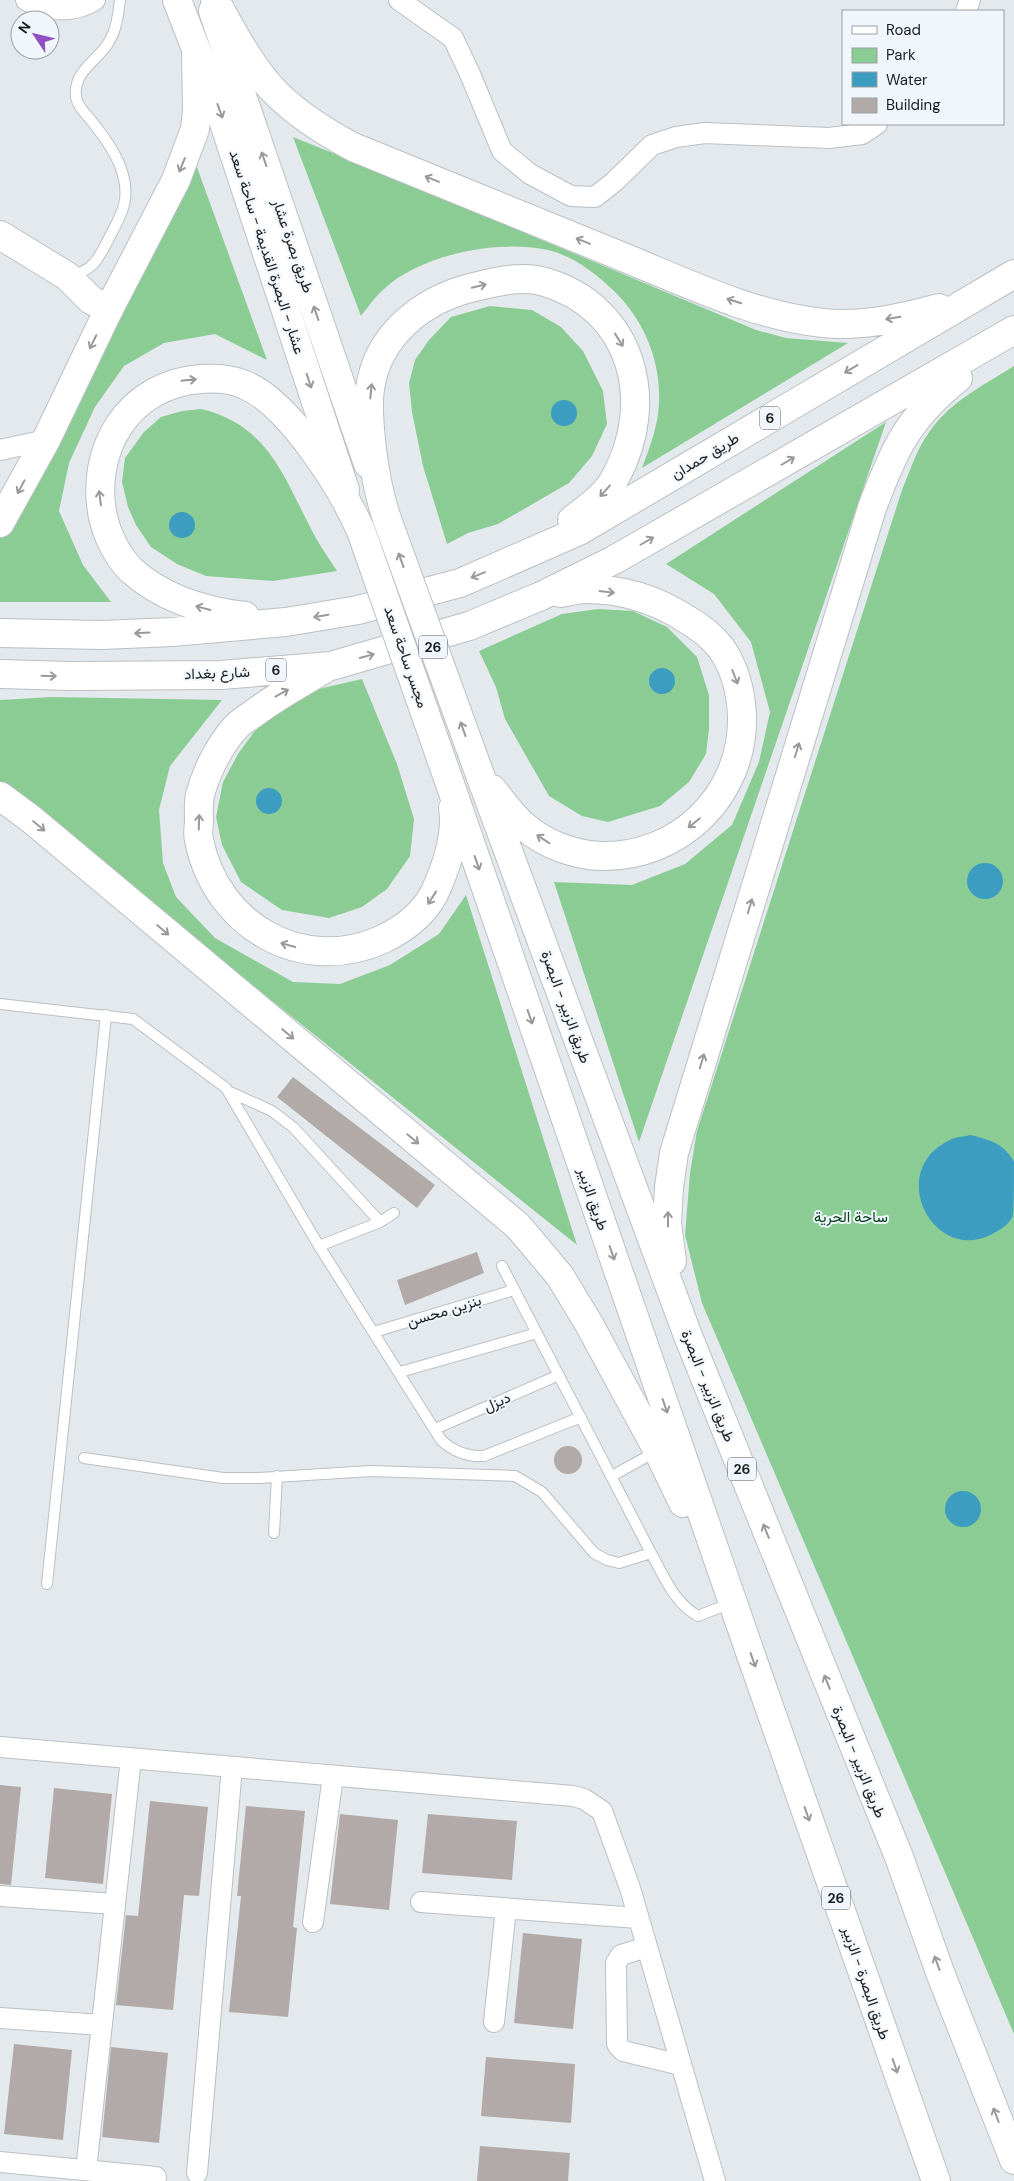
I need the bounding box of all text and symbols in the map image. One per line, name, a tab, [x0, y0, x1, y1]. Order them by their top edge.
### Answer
north arrow	[10, 10, 60, 60]
legend	[842, 10, 1004, 125]
text: N	[14, 18, 35, 37]
text: Road	[886, 20, 921, 40]
text: Park	[886, 45, 916, 65]
text: Water	[886, 70, 928, 90]
text: Building	[886, 95, 941, 115]
one-way arrow	[216, 102, 225, 118]
street label: عشار - البصرة القديمة - ساحة سعد	[225, 147, 310, 357]
one-way arrow	[258, 152, 268, 168]
one-way arrow	[177, 157, 186, 173]
one-way arrow	[425, 174, 440, 184]
street label: طريق بصرة عشار	[267, 195, 319, 296]
one-way arrow	[576, 235, 591, 245]
one-way arrow	[471, 281, 487, 290]
one-way arrow	[726, 295, 742, 305]
one-way arrow	[311, 305, 321, 321]
one-way arrow	[885, 314, 901, 324]
one-way arrow	[614, 332, 624, 346]
one-way arrow	[88, 334, 97, 349]
one-way arrow	[845, 365, 859, 375]
one-way arrow	[305, 373, 314, 389]
one-way arrow	[180, 375, 196, 385]
one-way arrow	[366, 383, 376, 399]
road number: 6	[760, 406, 780, 429]
street label: طريق حمدان	[667, 428, 743, 484]
one-way arrow	[780, 455, 794, 465]
one-way arrow	[16, 480, 26, 495]
one-way arrow	[599, 484, 610, 497]
one-way arrow	[95, 490, 105, 506]
one-way arrow	[639, 536, 653, 546]
one-way arrow	[396, 552, 405, 568]
one-way arrow	[471, 571, 486, 581]
one-way arrow	[598, 587, 614, 597]
one-way arrow	[196, 603, 212, 613]
street label: مجسر ساحة سعد	[379, 603, 433, 711]
one-way arrow	[313, 612, 329, 622]
one-way arrow	[134, 629, 150, 638]
road number: 26	[419, 636, 447, 659]
one-way arrow	[359, 651, 375, 661]
road number: 6	[266, 658, 286, 682]
street label: شارع بغداد	[184, 662, 250, 685]
one-way arrow	[731, 669, 740, 684]
one-way arrow	[40, 671, 56, 680]
one-way arrow	[274, 688, 289, 697]
one-way arrow	[458, 722, 467, 737]
one-way arrow	[793, 743, 803, 759]
one-way arrow	[194, 815, 203, 831]
one-way arrow	[688, 818, 701, 829]
one-way arrow	[32, 820, 45, 831]
one-way arrow	[536, 833, 550, 844]
one-way arrow	[473, 855, 482, 870]
one-way arrow	[426, 891, 436, 905]
one-way arrow	[745, 898, 755, 914]
one-way arrow	[157, 924, 170, 936]
one-way arrow	[281, 940, 297, 949]
street label: طريق الزبير - البصرة	[536, 948, 596, 1066]
one-way arrow	[526, 1008, 535, 1024]
one-way arrow	[281, 1029, 294, 1040]
one-way arrow	[698, 1053, 708, 1069]
one-way arrow	[406, 1133, 419, 1144]
street label: طريق الزبير	[573, 1164, 613, 1233]
park label: ساحة الحرية	[814, 1207, 888, 1227]
one-way arrow	[663, 1211, 673, 1228]
one-way arrow	[608, 1245, 617, 1260]
street label: بنزين محسن	[404, 1290, 484, 1332]
street label: طريق الزبير - البصرة	[676, 1327, 740, 1445]
street label: ديزل	[481, 1387, 513, 1417]
one-way arrow	[661, 1398, 670, 1414]
road number: 26	[728, 1458, 756, 1480]
one-way arrow	[761, 1524, 771, 1539]
one-way arrow	[749, 1652, 758, 1668]
one-way arrow	[822, 1675, 831, 1690]
street label: طريق الزبير - البصرة	[827, 1703, 891, 1821]
one-way arrow	[803, 1806, 812, 1821]
road number: 26	[822, 1886, 850, 1910]
street label: طريق البصرة - الزبير	[837, 1923, 895, 2043]
one-way arrow	[932, 1956, 941, 1972]
one-way arrow	[891, 2058, 901, 2074]
one-way arrow	[991, 2108, 1000, 2123]

